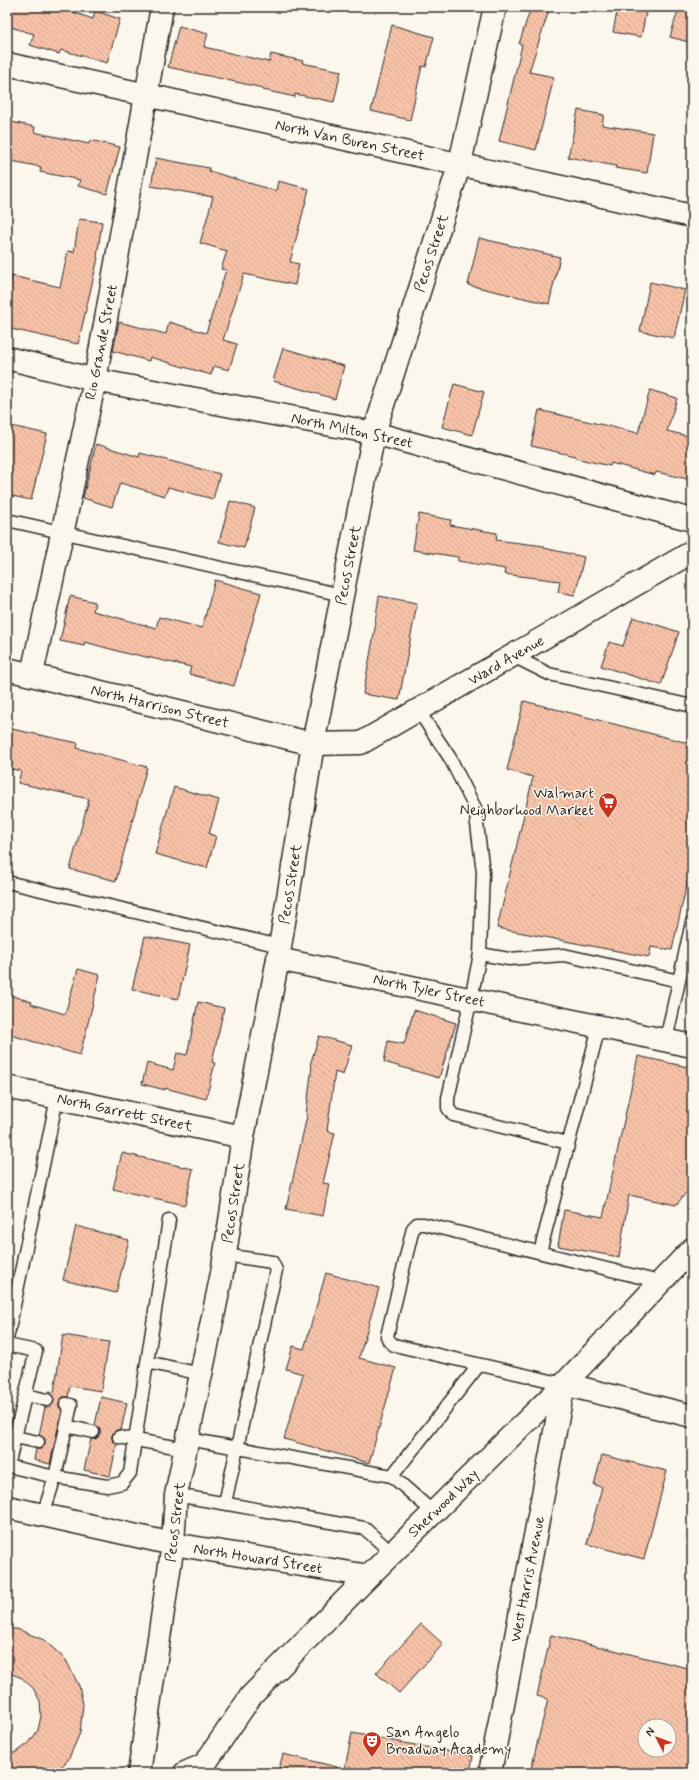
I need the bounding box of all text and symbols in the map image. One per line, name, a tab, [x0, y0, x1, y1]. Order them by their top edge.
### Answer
street label: North Van Buren Street	[273, 115, 426, 167]
street label: Pecos Street	[410, 212, 454, 295]
street label: Rio Grande Street	[81, 282, 123, 402]
street label: North Milton Street	[289, 408, 415, 454]
street label: Pecos Street	[331, 523, 367, 607]
street label: Ward Avenue	[465, 631, 548, 691]
street label: North Harrison Street	[89, 680, 231, 734]
place label: Walmart Neighborhood Market	[460, 784, 594, 821]
supermarket icon: Walmart Neighborhood Market	[597, 791, 619, 819]
street label: Pecos Street	[275, 842, 307, 926]
street label: North Tyler Street	[371, 969, 487, 1013]
street label: North Garrett Street	[55, 1089, 195, 1137]
street label: Pecos Street	[218, 1161, 250, 1245]
street label: Sherwood Way	[404, 1465, 483, 1542]
street label: Pecos Street	[161, 1481, 191, 1564]
street label: West Harris Avenue	[506, 1514, 550, 1644]
street label: North Howard Street	[192, 1539, 324, 1579]
north arrow	[637, 1718, 677, 1758]
place label: San Angelo Broadway Academy	[386, 1723, 511, 1760]
text: N	[643, 1725, 658, 1739]
theatre icon: San Angelo Broadway Academy	[361, 1730, 383, 1758]

